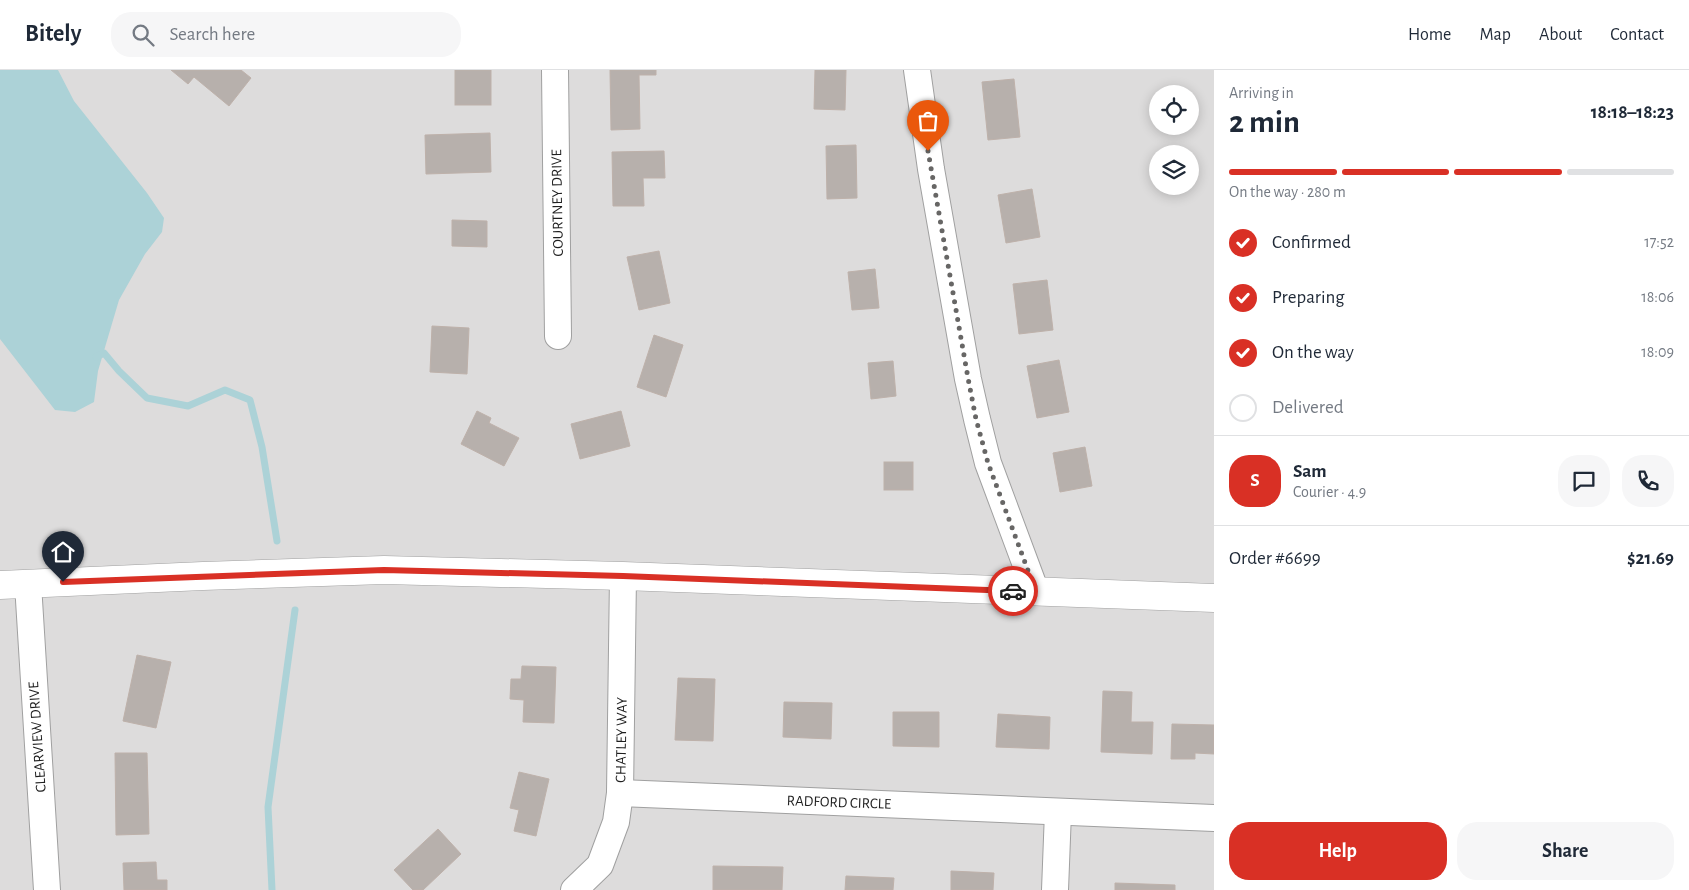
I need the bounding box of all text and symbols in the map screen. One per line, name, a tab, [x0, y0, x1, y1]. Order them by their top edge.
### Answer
search box	[111, 12, 461, 57]
icon: search	[129, 21, 157, 49]
text: Bitely	[25, 22, 81, 46]
text: Search here	[169, 25, 255, 44]
text: Home	[1408, 26, 1451, 44]
text: Map	[1479, 26, 1511, 44]
text: About	[1539, 26, 1582, 44]
text: Contact	[1610, 26, 1664, 44]
map controls	[1149, 85, 1199, 195]
button: locate	[1149, 85, 1199, 135]
text: Arriving in	[1229, 85, 1294, 101]
pin	[907, 100, 949, 151]
text: 18:18–18:23	[1591, 103, 1674, 122]
text: 2 min	[1229, 106, 1300, 138]
icon: bag	[914, 107, 942, 135]
button: layers	[1149, 145, 1199, 195]
street label: COURTNEY DRIVE	[549, 149, 566, 257]
text: On the way · 280 m	[1229, 184, 1346, 200]
icon: check	[1229, 229, 1257, 257]
text: Confirmed	[1272, 233, 1351, 252]
text: 17:52	[1644, 234, 1674, 250]
icon: check	[1229, 284, 1257, 312]
text: Preparing	[1272, 288, 1345, 307]
text: 18:06	[1641, 289, 1674, 305]
icon: check	[1229, 339, 1257, 367]
text: On the way	[1272, 343, 1354, 362]
text: 18:09	[1641, 344, 1674, 360]
text: Delivered	[1272, 398, 1344, 417]
button: chat	[1558, 455, 1610, 507]
button: phone	[1622, 455, 1674, 507]
text: Sam	[1293, 462, 1327, 481]
text: S	[1250, 471, 1260, 490]
text: Courier · 4.9	[1293, 484, 1366, 500]
pin	[42, 531, 84, 582]
icon: home	[49, 538, 77, 566]
text: Order #6699	[1229, 549, 1321, 568]
text: $21.69	[1627, 549, 1674, 568]
courier	[988, 566, 1038, 616]
icon: car	[999, 577, 1027, 605]
street label: CLEARVIEW DRIVE	[26, 681, 49, 793]
street label: CHATLEY WAY	[613, 697, 630, 783]
street label: RADFORD CIRCLE	[787, 793, 891, 812]
button: Help	[1229, 822, 1447, 880]
button: Share	[1457, 822, 1674, 880]

